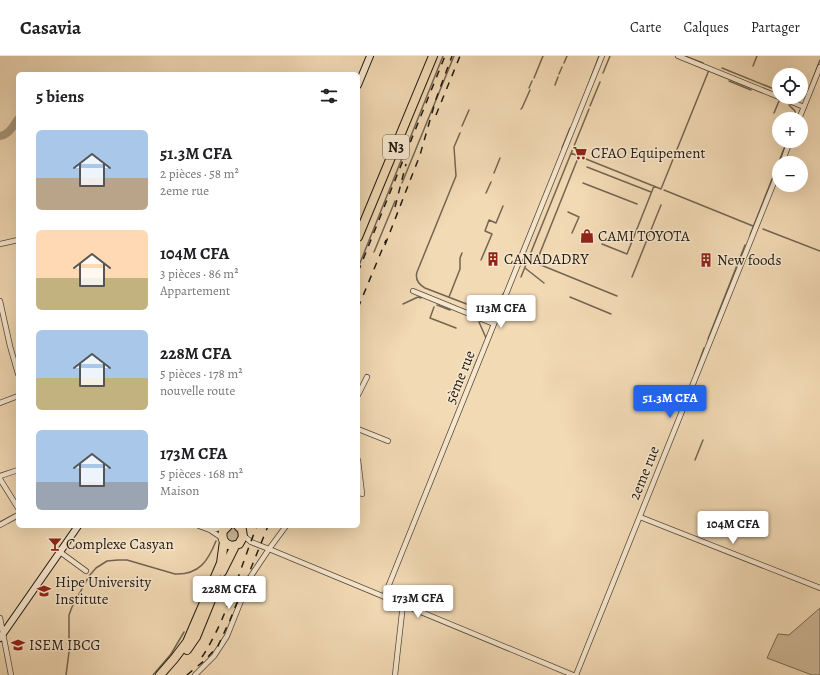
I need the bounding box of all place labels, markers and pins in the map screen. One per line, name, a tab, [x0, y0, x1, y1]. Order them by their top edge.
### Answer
place label: CFAO Equipement	[591, 143, 705, 163]
supermarket icon: CFAO Equipement	[572, 145, 588, 161]
place label: CAMI TOYOTA	[598, 226, 690, 246]
shop icon: CAMI TOYOTA	[579, 228, 595, 244]
place label: CANADADRY	[504, 249, 589, 269]
place label: New foods	[717, 250, 781, 270]
building icon: CANADADRY	[485, 251, 501, 267]
building icon: New foods	[698, 252, 714, 268]
pin: 113M CFA	[460, 295, 542, 329]
pin: 51.3M CFA	[624, 385, 716, 419]
pin: 104M CFA	[692, 511, 774, 545]
place label: Complexe Casyan	[66, 534, 174, 554]
bar icon: Complexe Casyan	[47, 536, 63, 552]
place label: Hipe University Institute	[55, 572, 151, 609]
pin: 228M CFA	[188, 576, 270, 610]
school or university icon: Hipe University Institute	[36, 583, 52, 599]
pin: 173M CFA	[377, 585, 459, 619]
place label: ISEM IBCG	[29, 635, 101, 655]
school or university icon: ISEM IBCG	[10, 637, 26, 653]

